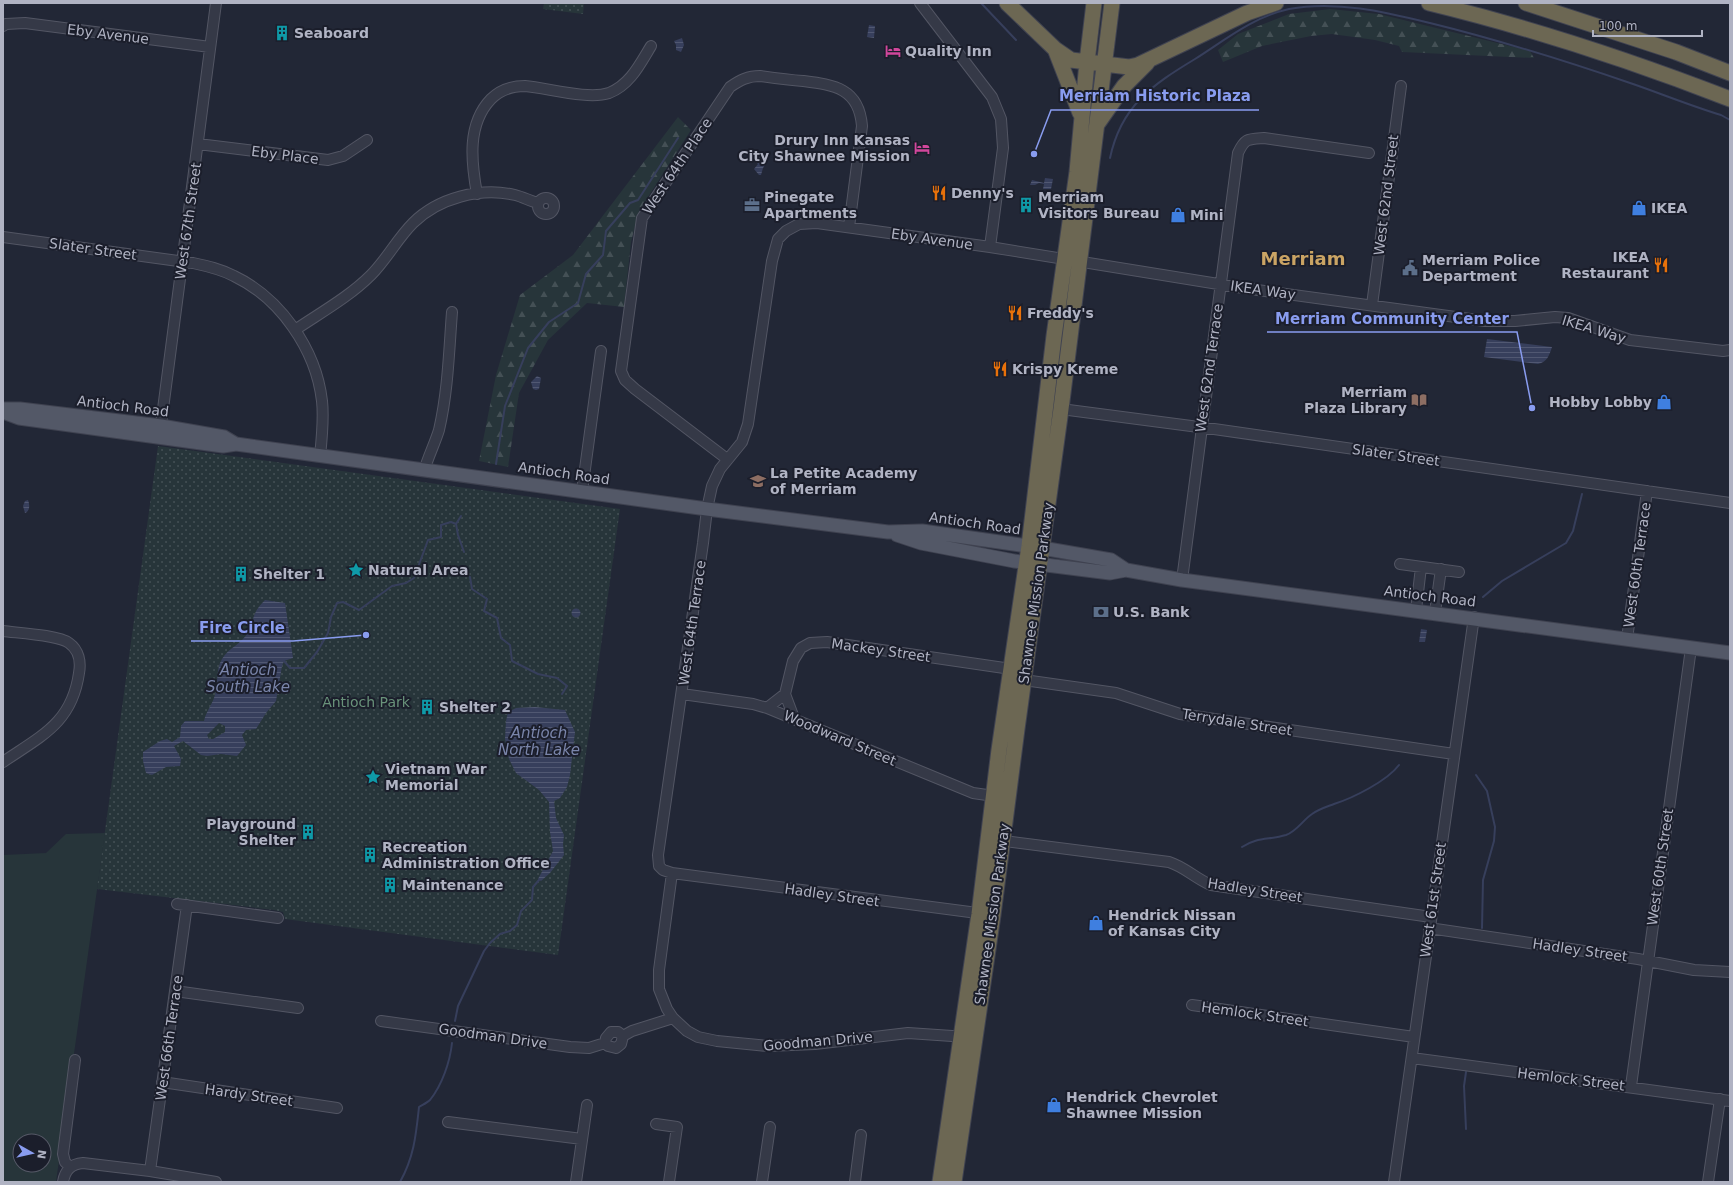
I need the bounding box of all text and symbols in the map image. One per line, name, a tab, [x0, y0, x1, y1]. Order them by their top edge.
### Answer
scale bar	[1593, 12, 1702, 38]
text: 100 m	[1599, 19, 1637, 33]
street label: Eby Avenue	[66, 21, 150, 47]
building icon: Seaboard	[273, 24, 291, 42]
place label: Seaboard	[294, 25, 369, 41]
hotel icon: Quality Inn	[884, 42, 902, 60]
place label: Quality Inn	[905, 43, 992, 59]
callout: Merriam Historic Plaza	[1051, 83, 1259, 110]
text: Merriam Historic Plaza	[1059, 87, 1251, 105]
street label: West 64th Place	[639, 115, 715, 217]
place label: Drury Inn Kansas City Shawnee Mission	[738, 132, 910, 164]
street label: West 62nd Street	[1371, 133, 1401, 256]
hotel icon: Drury Inn Kansas City Shawnee Mission	[913, 139, 931, 157]
street label: Eby Place	[250, 143, 320, 167]
street label: West 67th Street	[172, 161, 204, 281]
restaurant icon: Denny's	[930, 184, 948, 202]
place label: Denny's	[951, 185, 1014, 201]
place label: Pinegate Apartments	[764, 189, 857, 221]
place label: Merriam Visitors Bureau	[1038, 189, 1159, 221]
office icon: Pinegate Apartments	[743, 196, 761, 214]
building icon: Merriam Visitors Bureau	[1017, 196, 1035, 214]
shop icon: IKEA	[1630, 199, 1648, 217]
place label: IKEA	[1651, 200, 1688, 216]
shop icon: Mini	[1169, 206, 1187, 224]
place label: Mini	[1190, 207, 1224, 223]
street label: Eby Avenue	[890, 225, 974, 253]
street label: Slater Street	[48, 235, 138, 263]
district label: Merriam	[1261, 248, 1345, 269]
place label: IKEA Restaurant	[1561, 249, 1649, 281]
place label: Merriam Police Department	[1422, 252, 1540, 284]
restaurant icon: IKEA Restaurant	[1652, 256, 1670, 274]
public building icon: Merriam Police Department	[1401, 259, 1419, 277]
street label: IKEA Way	[1229, 277, 1297, 303]
street label: West 62nd Terrace	[1192, 303, 1226, 433]
restaurant icon: Freddy's	[1006, 304, 1024, 322]
place label: Freddy's	[1027, 305, 1094, 321]
callout: Merriam Community Center	[1267, 305, 1517, 332]
text: Merriam Community Center	[1275, 310, 1510, 328]
street label: IKEA Way	[1560, 312, 1628, 346]
restaurant icon: Krispy Kreme	[991, 360, 1009, 378]
place label: Krispy Kreme	[1012, 361, 1118, 377]
place label: Merriam Plaza Library	[1304, 384, 1407, 416]
library icon: Merriam Plaza Library	[1410, 391, 1428, 409]
street label: Antioch Road	[76, 392, 170, 420]
shop icon: Hobby Lobby	[1655, 393, 1673, 411]
place label: Hobby Lobby	[1549, 394, 1652, 410]
street label: Slater Street	[1351, 441, 1441, 469]
street label: Antioch Road	[517, 459, 611, 487]
place label: La Petite Academy of Merriam	[770, 465, 917, 497]
school or university icon: La Petite Academy of Merriam	[749, 472, 767, 490]
street label: Shawnee Mission Parkway	[1015, 501, 1057, 685]
street label: West 60th Terrace	[1620, 501, 1654, 629]
street label: Antioch Road	[928, 509, 1022, 537]
street label: West 64th Terrace	[675, 559, 709, 687]
place icon: Natural Area	[347, 561, 365, 579]
place label: Natural Area	[368, 562, 469, 578]
building icon: Shelter 1	[232, 565, 250, 583]
place label: Shelter 1	[253, 566, 325, 582]
street label: Antioch Road	[1383, 582, 1477, 610]
bank icon: U.S. Bank	[1092, 603, 1110, 621]
place label: U.S. Bank	[1113, 604, 1190, 620]
callout: Fire Circle	[191, 614, 293, 641]
text: Fire Circle	[199, 619, 285, 637]
street label: Mackey Street	[830, 635, 932, 665]
water label: Antioch South Lake	[206, 661, 290, 696]
park label: Antioch Park	[322, 694, 411, 710]
building icon: Shelter 2	[418, 698, 436, 716]
place label: Shelter 2	[439, 699, 511, 715]
street label: Terrydale Street	[1180, 705, 1294, 739]
street label: Woodward Street	[781, 707, 899, 769]
water label: Antioch North Lake	[498, 724, 580, 759]
place label: Vietnam War Memorial	[385, 761, 487, 793]
place icon: Vietnam War Memorial	[364, 768, 382, 786]
street label: West 60th Street	[1644, 807, 1676, 927]
place label: Playground Shelter	[206, 816, 296, 848]
street label: Shawnee Mission Parkway	[971, 822, 1013, 1006]
building icon: Playground Shelter	[299, 823, 317, 841]
place label: Recreation Administration Office	[382, 839, 550, 871]
street label: West 61st Street	[1417, 841, 1449, 959]
building icon: Recreation Administration Office	[361, 846, 379, 864]
street label: Hadley Street	[1206, 875, 1304, 905]
building icon: Maintenance	[381, 876, 399, 894]
place label: Maintenance	[402, 877, 504, 893]
street label: Hadley Street	[783, 880, 881, 910]
place label: Hendrick Nissan of Kansas City	[1108, 907, 1236, 939]
shop icon: Hendrick Nissan of Kansas City	[1087, 914, 1105, 932]
street label: Hadley Street	[1531, 935, 1629, 965]
street label: West 66th Terrace	[152, 974, 186, 1102]
street label: Hemlock Street	[1200, 999, 1310, 1030]
street label: Goodman Drive	[438, 1020, 548, 1052]
street label: Goodman Drive	[763, 1028, 873, 1054]
street label: Hemlock Street	[1516, 1064, 1626, 1094]
street label: Hardy Street	[204, 1081, 295, 1109]
place label: Hendrick Chevrolet Shawnee Mission	[1066, 1089, 1218, 1121]
shop icon: Hendrick Chevrolet Shawnee Mission	[1045, 1096, 1063, 1114]
north arrow	[12, 1133, 52, 1173]
text: N	[34, 1149, 48, 1160]

